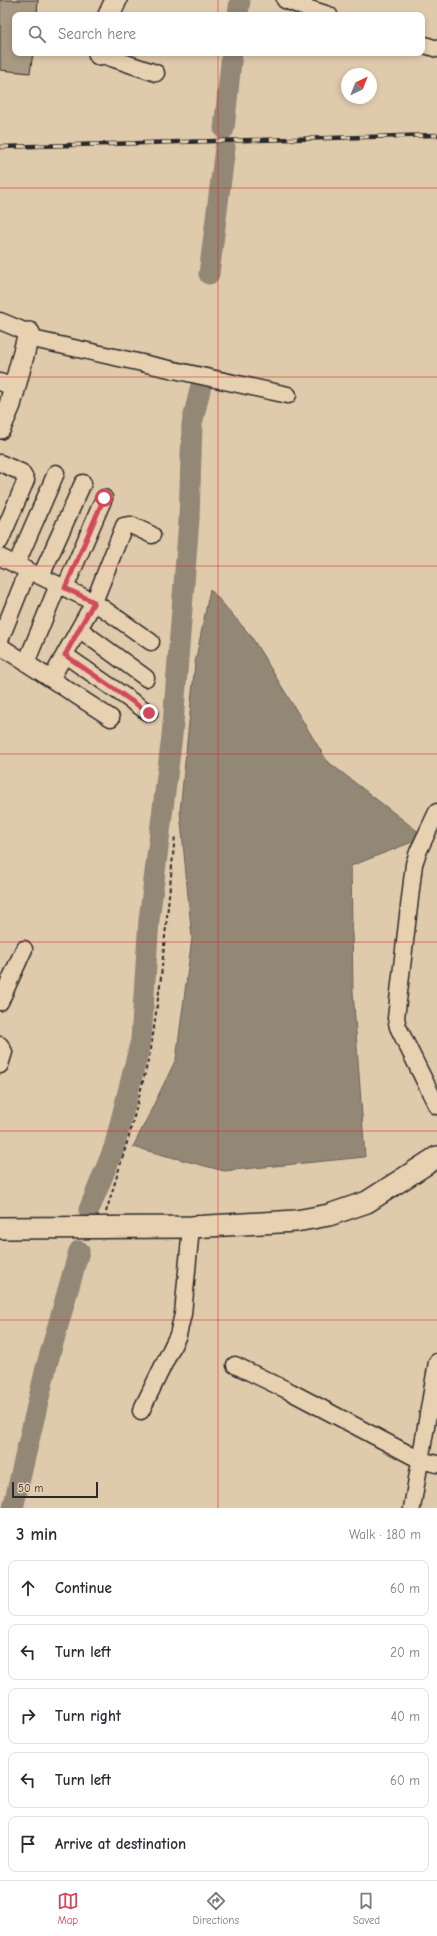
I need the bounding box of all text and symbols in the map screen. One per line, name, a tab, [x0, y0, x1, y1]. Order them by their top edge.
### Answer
search box	[12, 12, 425, 56]
icon: search	[26, 23, 48, 45]
text: Search here	[58, 25, 136, 43]
north arrow	[341, 68, 377, 104]
route start	[95, 489, 113, 507]
route end	[140, 704, 158, 722]
scale bar	[12, 1480, 98, 1499]
text: 50 m	[18, 1482, 43, 1495]
text: 3 min	[16, 1525, 57, 1544]
text: Walk · 180 m	[349, 1527, 421, 1542]
icon: ahead	[17, 1577, 39, 1599]
text: Continue	[55, 1579, 112, 1597]
text: 60 m	[390, 1581, 420, 1596]
icon: left	[17, 1641, 39, 1663]
text: Turn left	[55, 1643, 111, 1661]
text: 20 m	[390, 1645, 420, 1660]
icon: right	[17, 1705, 39, 1727]
text: Turn right	[55, 1707, 121, 1725]
text: 40 m	[391, 1709, 420, 1724]
icon: left	[17, 1769, 39, 1791]
text: Turn left	[55, 1771, 111, 1789]
text: 60 m	[390, 1773, 420, 1788]
icon: arrive	[17, 1833, 39, 1855]
text: Arrive at destination	[55, 1835, 186, 1853]
tab: Map	[57, 1890, 79, 1927]
tab: Directions	[193, 1890, 239, 1927]
tab: Saved	[353, 1890, 380, 1927]

